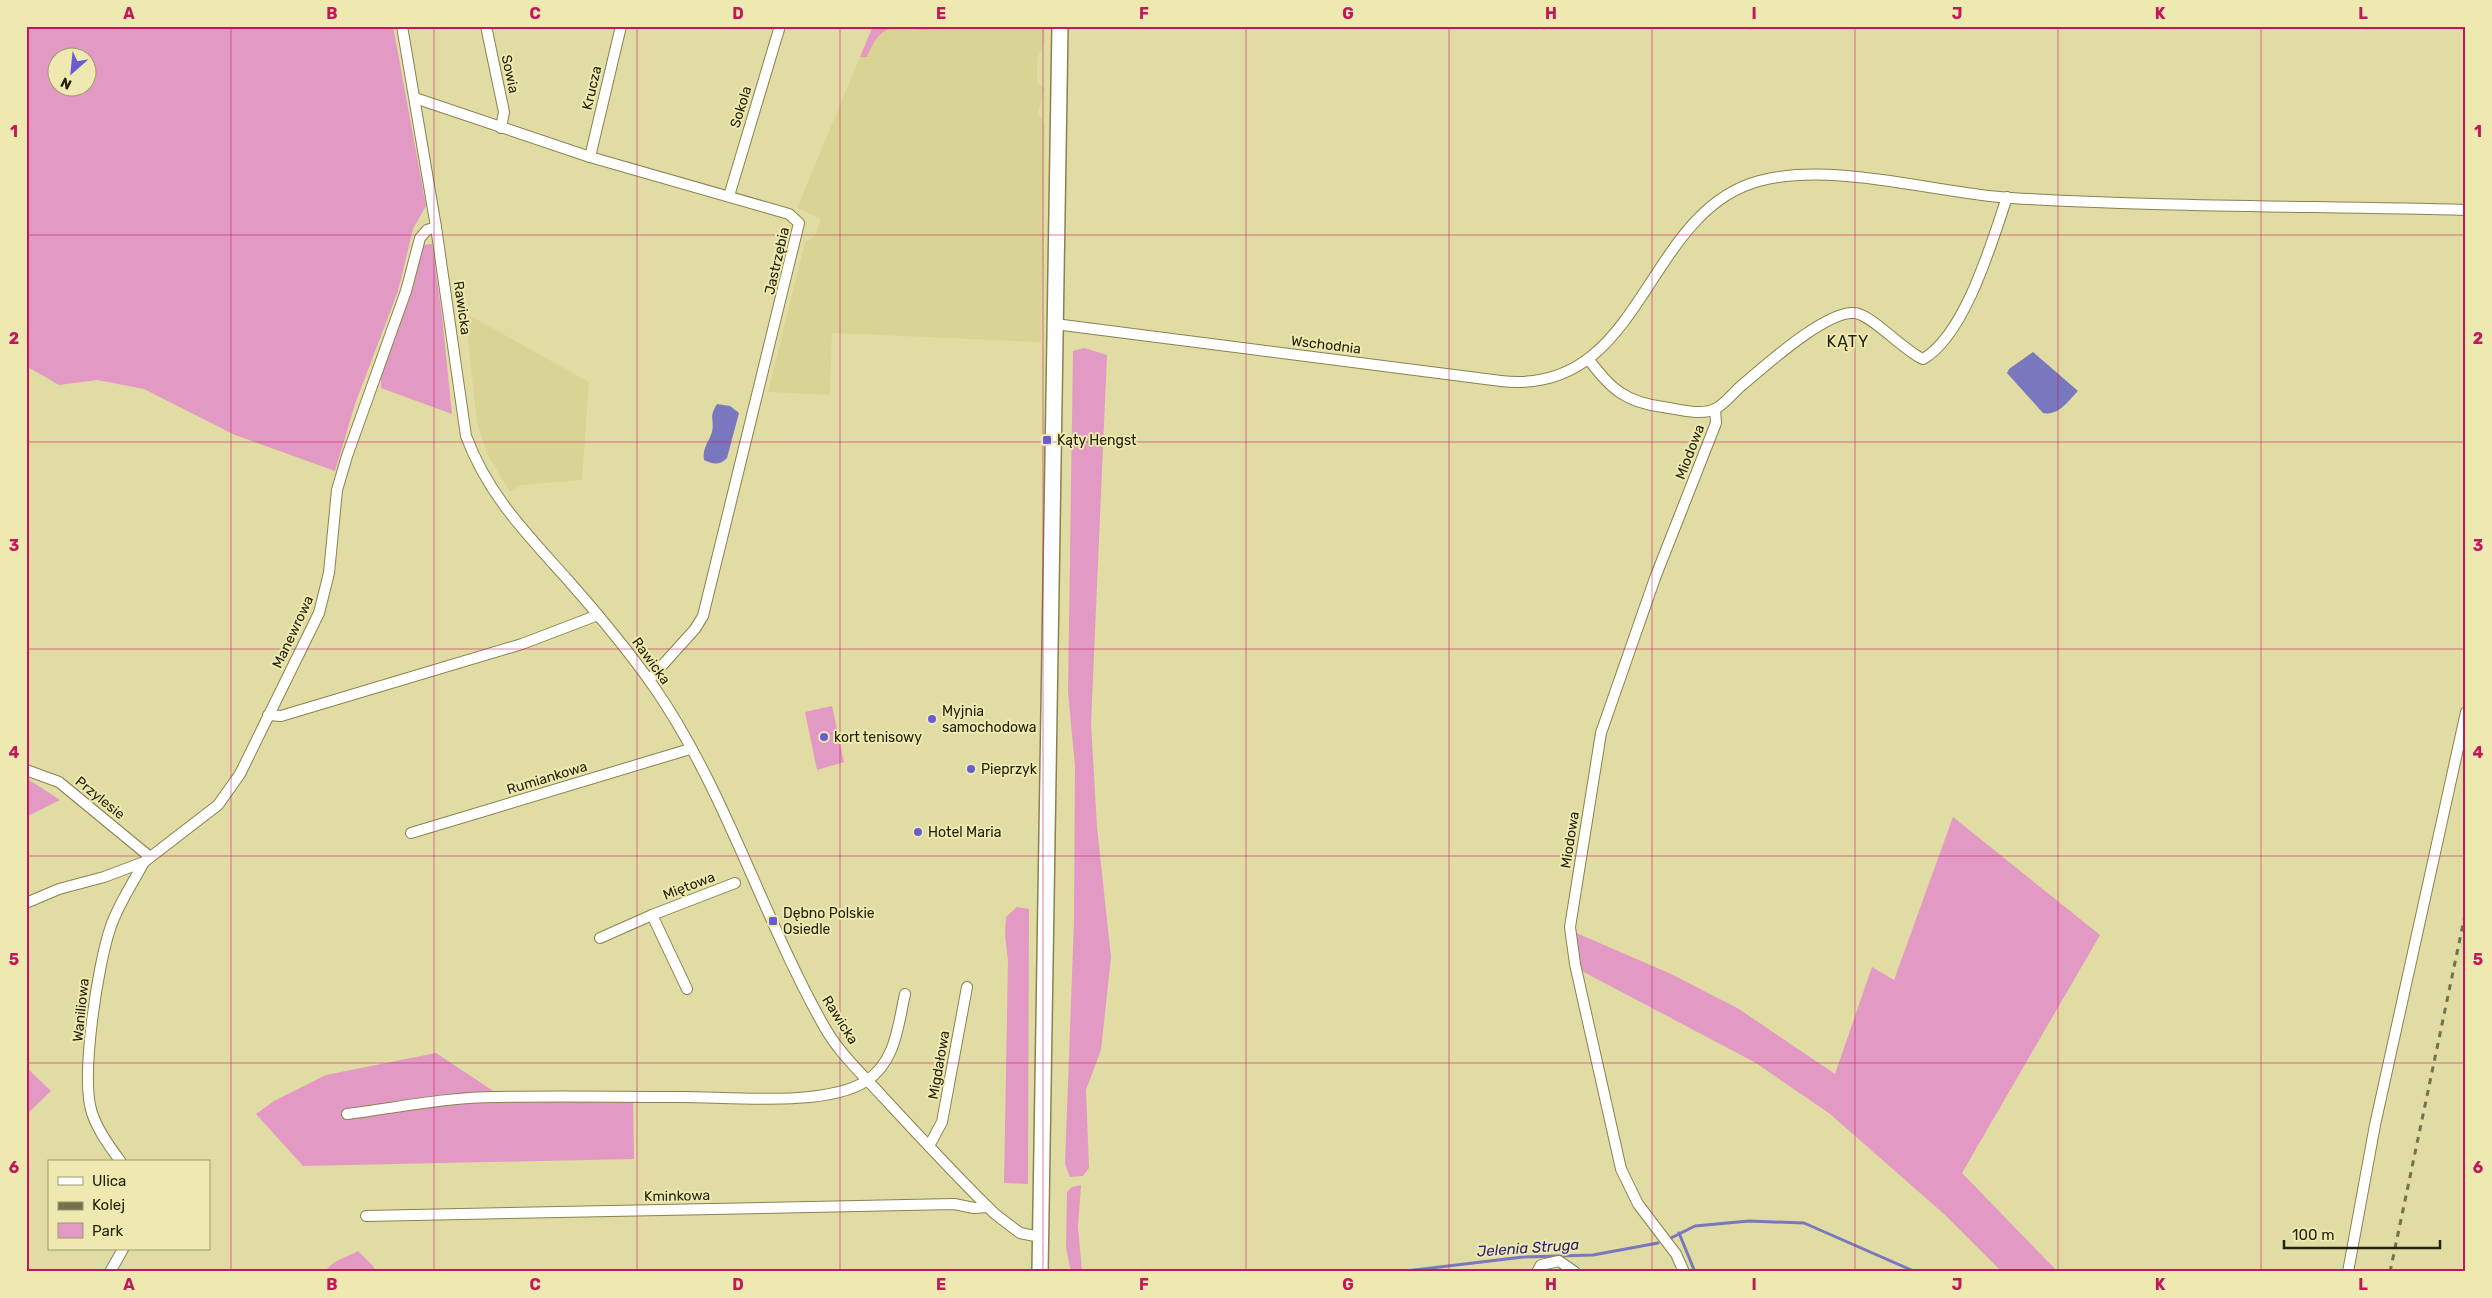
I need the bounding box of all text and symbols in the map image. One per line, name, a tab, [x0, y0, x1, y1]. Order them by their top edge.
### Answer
text: A	[123, 4, 135, 23]
text: B	[326, 4, 338, 23]
text: C	[529, 4, 541, 23]
text: D	[732, 4, 744, 23]
text: E	[936, 4, 946, 23]
text: F	[1139, 4, 1149, 23]
text: G	[1342, 4, 1354, 23]
text: H	[1545, 4, 1557, 23]
text: I	[1751, 4, 1757, 23]
text: J	[1952, 4, 1962, 23]
text: K	[2155, 4, 2166, 23]
text: L	[2358, 4, 2368, 23]
north arrow	[48, 48, 98, 98]
street label: Sowia	[498, 53, 522, 95]
street label: Krucza	[579, 64, 605, 112]
text: N	[58, 73, 75, 93]
street label: Sokola	[727, 84, 755, 130]
text: 1	[10, 122, 18, 141]
text: 1	[2474, 122, 2482, 141]
street label: Jastrzębia	[761, 226, 793, 296]
street label: Rawicka	[450, 280, 474, 336]
text: 2	[9, 329, 19, 348]
text: 2	[2473, 329, 2483, 348]
street label: Wschodnia	[1290, 332, 1362, 358]
district label: KĄTY	[1827, 332, 1869, 352]
street label: Miodowa	[1672, 422, 1708, 482]
place label: Kąty Hengst	[1057, 432, 1137, 449]
marker: Kąty Hengst	[1041, 434, 1053, 446]
text: 3	[9, 536, 19, 555]
text: 3	[2473, 536, 2483, 555]
street label: Manewrowa	[269, 593, 317, 671]
street label: Rawicka	[628, 634, 674, 688]
place label: Myjnia samochodowa	[942, 703, 1037, 736]
marker: Myjnia samochodowa	[926, 713, 938, 725]
place label: kort tenisowy	[834, 729, 922, 746]
marker: kort tenisowy	[818, 731, 830, 743]
text: 4	[9, 743, 20, 762]
text: 4	[2473, 743, 2484, 762]
street label: Rumiankowa	[505, 758, 589, 798]
place label: Pieprzyk	[981, 761, 1038, 778]
marker: Pieprzyk	[965, 763, 977, 775]
street label: Przylesie	[72, 773, 128, 823]
street label: Miodowa	[1557, 810, 1583, 870]
place label: Hotel Maria	[928, 824, 1001, 841]
marker: Hotel Maria	[912, 826, 924, 838]
street label: Miętowa	[661, 868, 717, 904]
place label: Dębno Polskie Osiedle	[783, 905, 875, 938]
marker: Dębno Polskie Osiedle	[767, 915, 779, 927]
text: 5	[9, 950, 19, 969]
text: 5	[2473, 950, 2483, 969]
street label: Waniliowa	[69, 977, 93, 1043]
street label: Rawicka	[818, 993, 862, 1047]
street label: Migdałowa	[925, 1029, 953, 1101]
text: 6	[9, 1158, 19, 1177]
text: 6	[2473, 1158, 2483, 1177]
legend	[48, 1160, 210, 1250]
text: Ulica	[92, 1172, 126, 1190]
street label: Kminkowa	[644, 1187, 710, 1205]
text: Kolej	[92, 1196, 125, 1214]
scale bar	[2284, 1218, 2441, 1250]
text: Park	[92, 1222, 123, 1240]
text: 100 m	[2292, 1226, 2334, 1244]
water label: Jelenia Struga	[1476, 1235, 1580, 1261]
text: A	[123, 1275, 135, 1294]
text: B	[326, 1275, 338, 1294]
text: C	[529, 1275, 541, 1294]
text: D	[732, 1275, 744, 1294]
text: E	[936, 1275, 946, 1294]
text: F	[1139, 1275, 1149, 1294]
text: G	[1342, 1275, 1354, 1294]
text: H	[1545, 1275, 1557, 1294]
text: I	[1751, 1275, 1757, 1294]
text: J	[1952, 1275, 1962, 1294]
text: K	[2155, 1275, 2166, 1294]
text: L	[2358, 1275, 2368, 1294]

